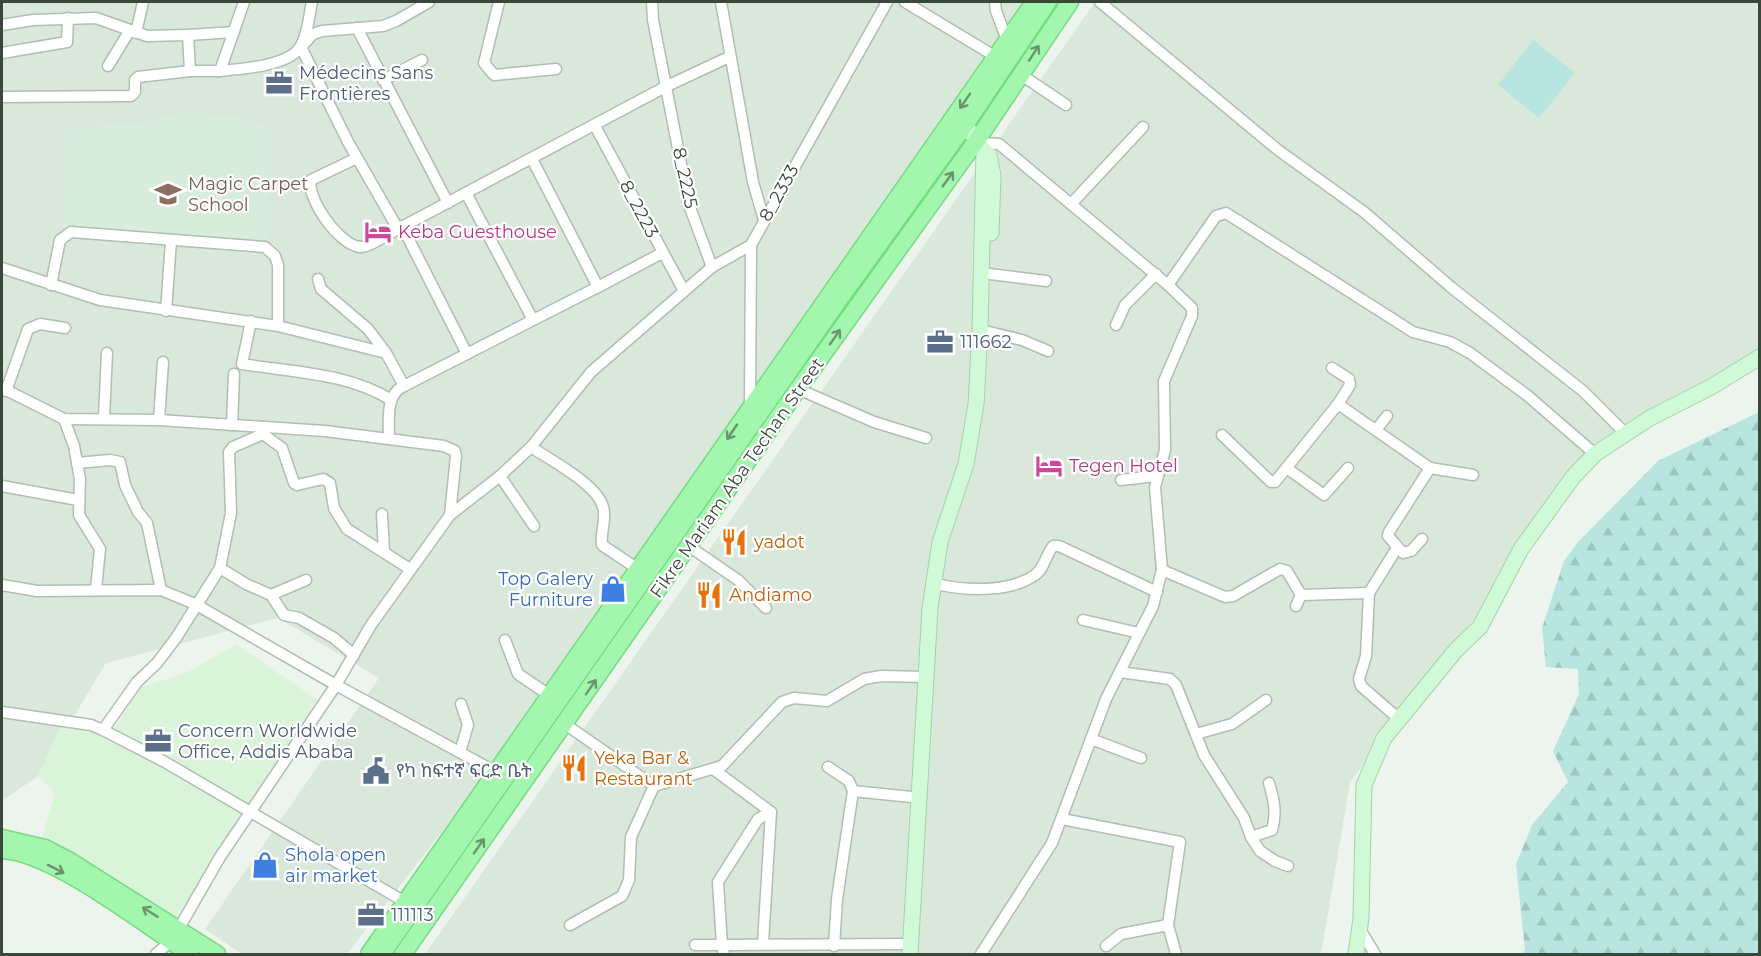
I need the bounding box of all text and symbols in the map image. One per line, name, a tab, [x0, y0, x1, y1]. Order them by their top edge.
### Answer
one-way arrow	[1028, 45, 1040, 62]
place label: Médecins Sans Frontières	[299, 62, 434, 105]
office icon: Médecins Sans Frontières	[264, 68, 294, 98]
one-way arrow	[959, 92, 971, 109]
street label: 8_2225	[668, 145, 702, 211]
street label: 8_2333	[754, 161, 804, 225]
one-way arrow	[942, 171, 954, 187]
place label: Magic Carpet School	[188, 173, 309, 216]
street label: 8_2223	[615, 176, 663, 242]
school or university icon: Magic Carpet School	[153, 179, 183, 209]
hotel icon: Keba Guesthouse	[363, 217, 393, 247]
place label: Keba Guesthouse	[398, 221, 557, 243]
office icon: 111662	[925, 327, 955, 357]
one-way arrow	[829, 330, 841, 346]
place label: 111662	[960, 331, 1012, 353]
street label: Fikre Mariam Aba Techan Street	[645, 354, 829, 602]
one-way arrow	[726, 423, 738, 440]
hotel icon: Tegen Hotel	[1034, 451, 1064, 481]
place label: Tegen Hotel	[1069, 455, 1178, 477]
restaurant icon: yadot	[719, 527, 749, 557]
place label: yadot	[753, 531, 805, 553]
place label: Top Galery Furniture	[498, 568, 593, 611]
shop icon: Top Galery Furniture	[598, 574, 628, 604]
restaurant icon: Andiamo	[694, 580, 724, 610]
place label: Andiamo	[729, 584, 812, 606]
one-way arrow	[585, 679, 597, 695]
place label: Concern Worldwide Office, Addis Ababa	[178, 720, 357, 763]
office icon: Concern Worldwide Office, Addis Ababa	[143, 726, 173, 756]
place label: Yeka Bar & Restaurant	[594, 747, 693, 790]
restaurant icon: Yeka Bar & Restaurant	[559, 753, 589, 783]
public building icon: የካ ከፍተኛ ፍርድ ቤት	[361, 756, 391, 786]
place label: የካ ከፍተኛ ፍርድ ቤት	[396, 760, 532, 782]
one-way arrow	[473, 838, 485, 855]
place label: Shola open air market	[285, 844, 386, 887]
shop icon: Shola open air market	[250, 850, 280, 880]
one-way arrow	[47, 864, 65, 875]
office icon: 111113	[356, 900, 386, 930]
place label: 111113	[391, 904, 434, 926]
one-way arrow	[142, 905, 159, 917]

